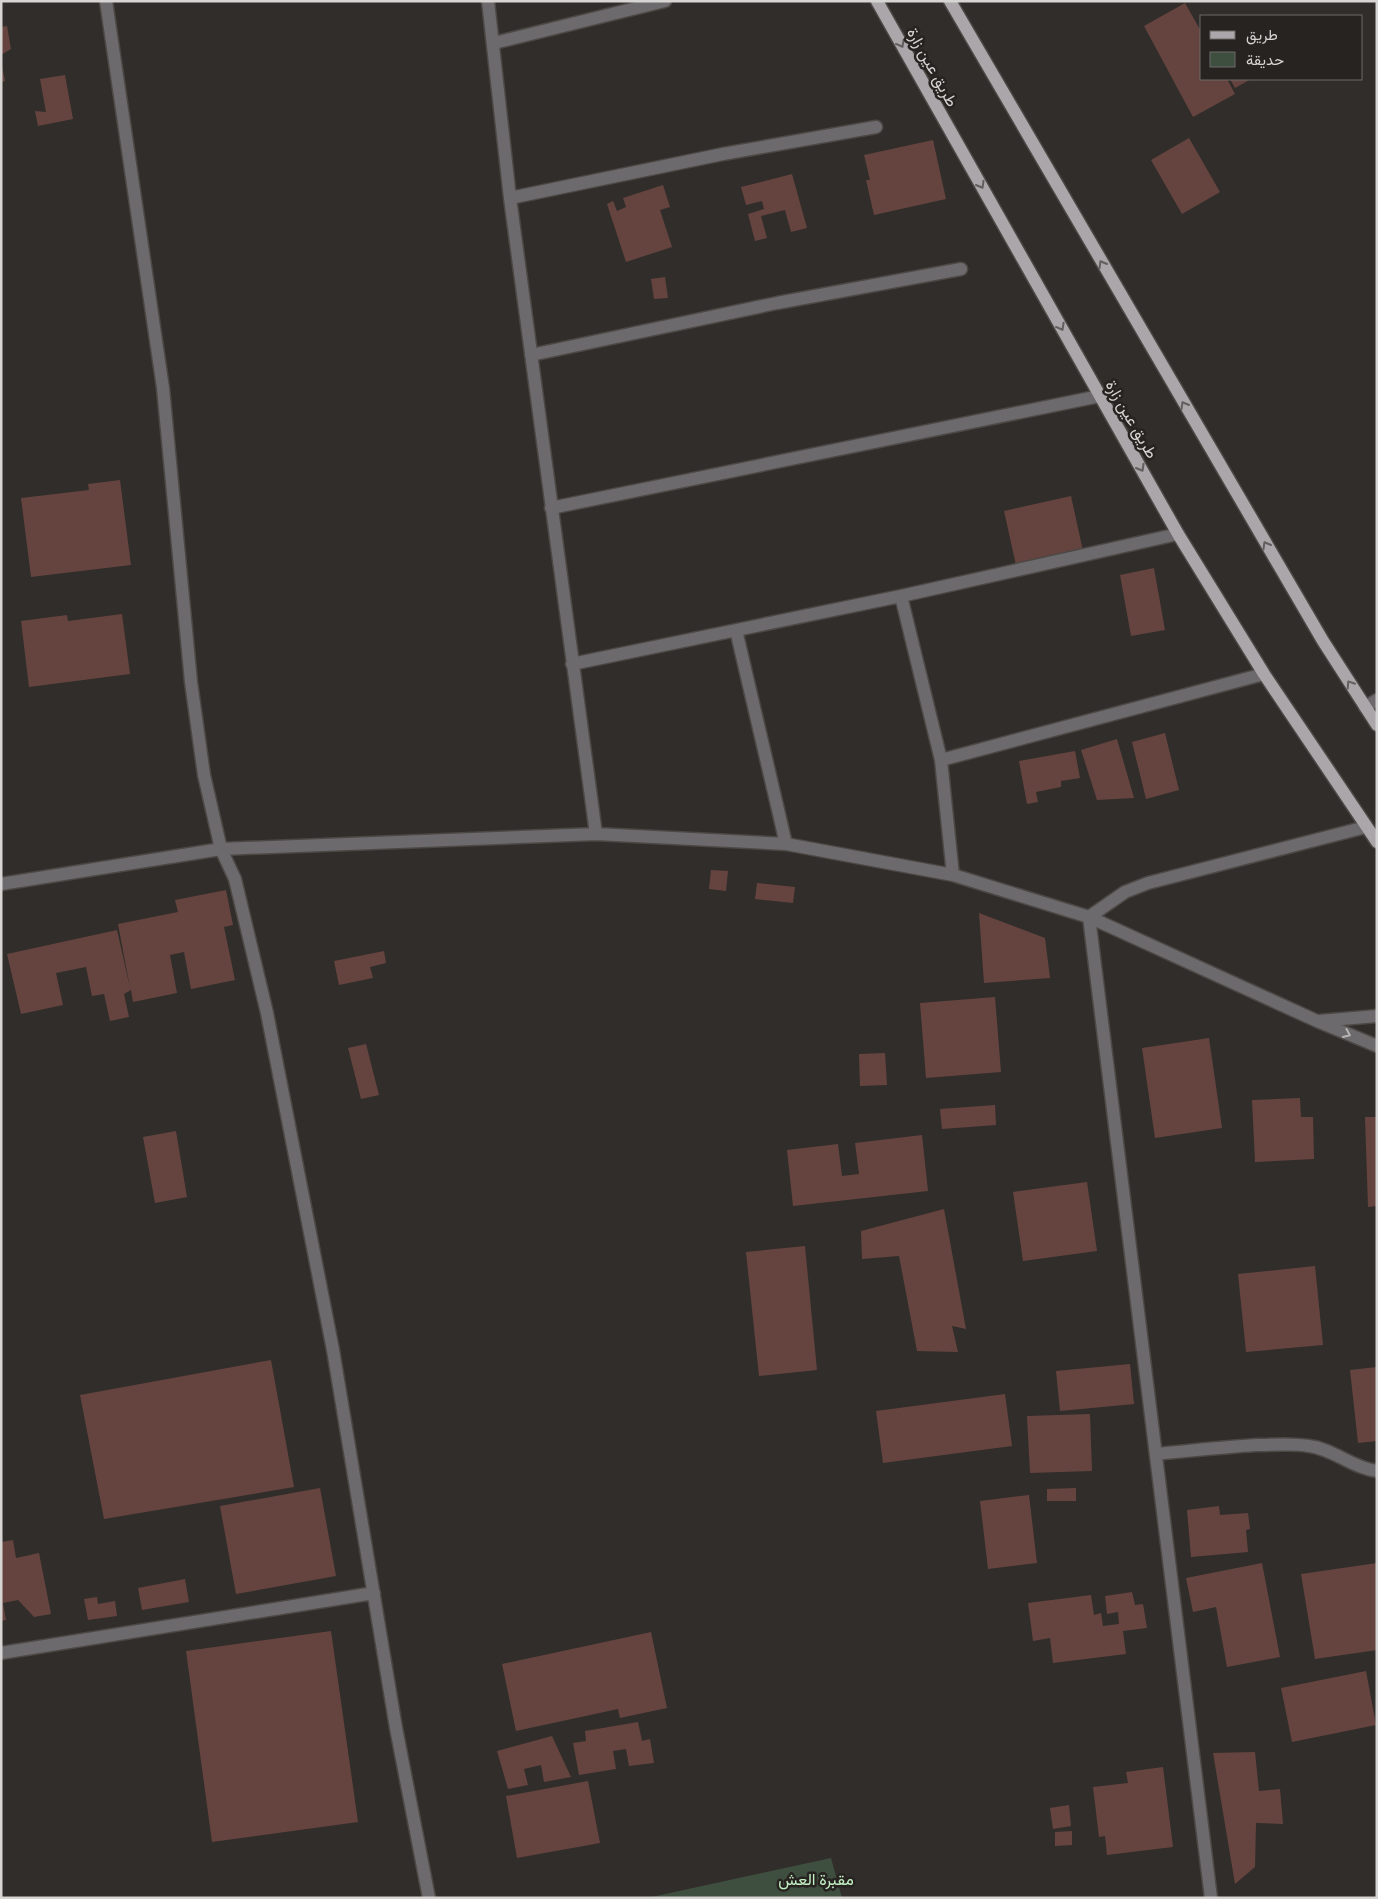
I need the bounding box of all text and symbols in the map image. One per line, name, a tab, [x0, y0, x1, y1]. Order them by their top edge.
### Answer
legend	[1200, 15, 1363, 80]
street label: طريق عين زارة	[902, 24, 962, 110]
text: طريق	[1246, 26, 1278, 45]
one-way arrow	[895, 38, 905, 47]
text: حديقة	[1246, 51, 1284, 69]
one-way arrow	[975, 180, 985, 189]
one-way arrow	[1099, 261, 1109, 270]
one-way arrow	[1055, 321, 1065, 330]
street label: طريق عين زارة	[1101, 377, 1162, 462]
one-way arrow	[1181, 401, 1191, 410]
one-way arrow	[1134, 463, 1144, 472]
one-way arrow	[1263, 541, 1273, 550]
one-way arrow	[1347, 681, 1356, 690]
one-way arrow	[1342, 1028, 1351, 1039]
park label: مقبرة العش	[778, 1870, 854, 1890]

